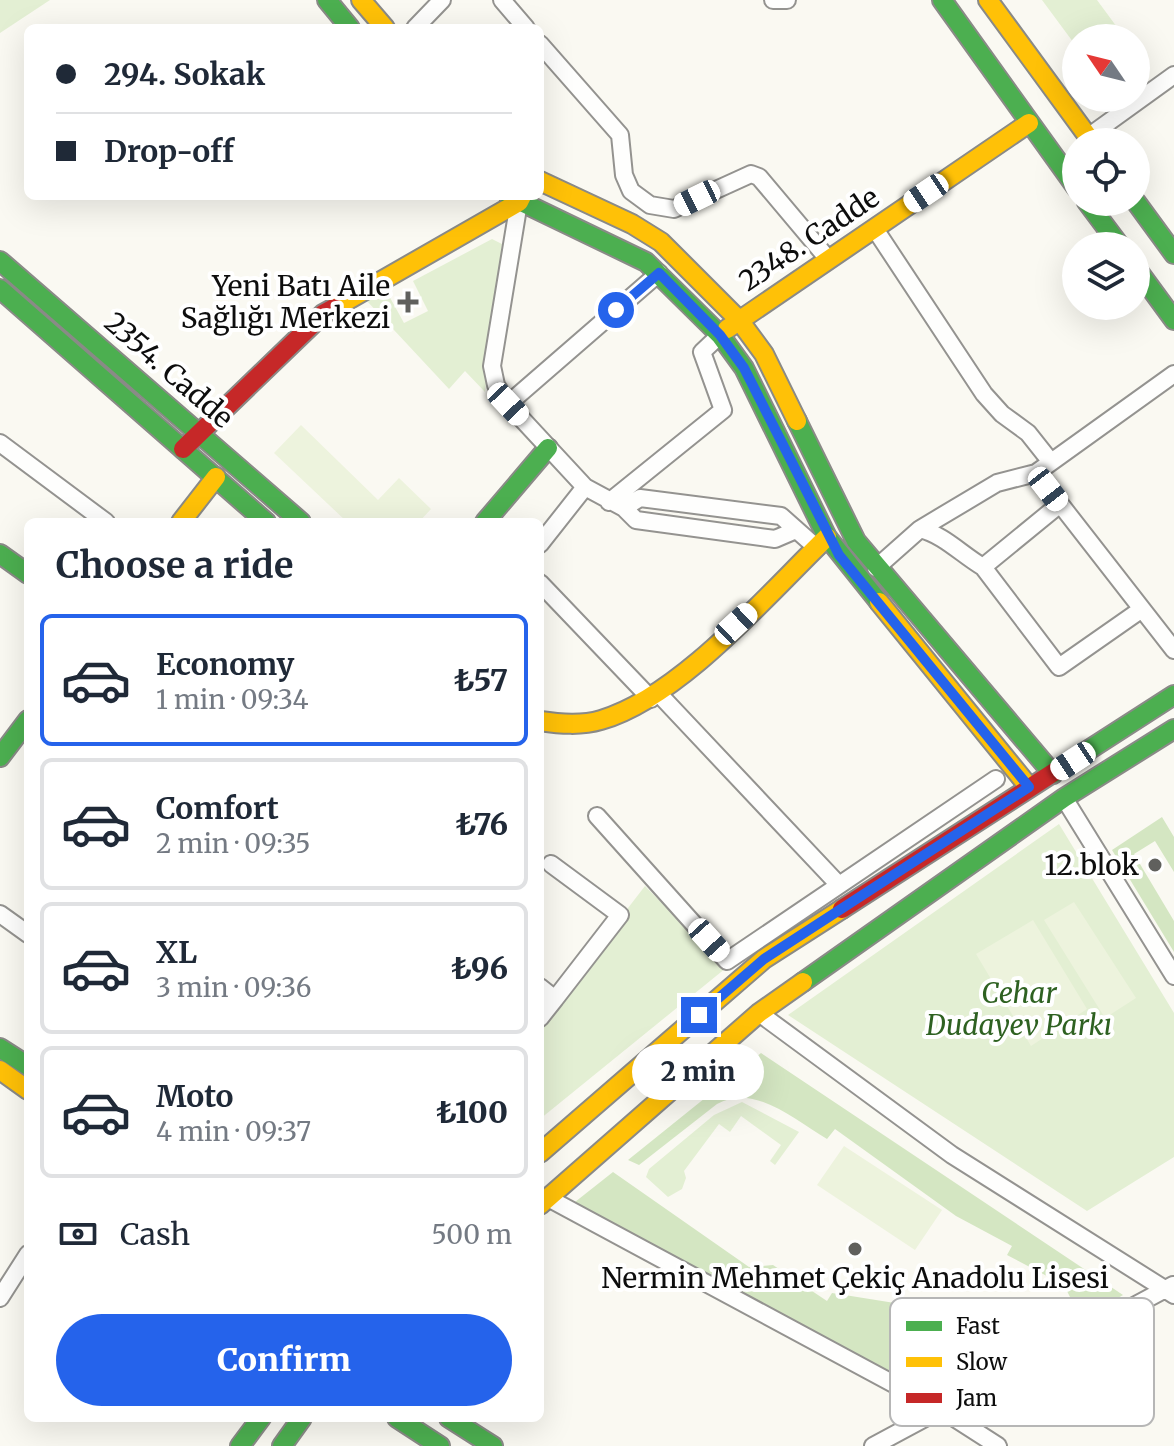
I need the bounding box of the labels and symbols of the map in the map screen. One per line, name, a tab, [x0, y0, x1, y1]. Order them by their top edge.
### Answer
north arrow	[1062, 24, 1150, 112]
car	[899, 170, 953, 216]
car	[670, 177, 724, 219]
street label: 2348. Cadde	[732, 179, 886, 299]
place label: Yeni Batı Aile Sağlığı Merkezi	[181, 268, 390, 336]
marker: Yeni Batı Aile Sağlığı Merkezi	[397, 291, 419, 313]
route start	[598, 292, 634, 328]
street label: 2354. Cadde	[97, 304, 241, 436]
car	[483, 378, 533, 430]
car	[1024, 463, 1072, 515]
car	[710, 599, 762, 649]
car	[1046, 738, 1100, 784]
place label: 12.blok	[1044, 847, 1139, 883]
marker: 12.blok	[1146, 856, 1164, 874]
car	[684, 914, 734, 966]
park label: Cehar Dudayev Parkı	[925, 975, 1112, 1043]
route end	[681, 997, 717, 1033]
callout: 2 min	[633, 1043, 765, 1099]
marker: Nermin Mehmet Çekiç Anadolu Lisesi	[846, 1240, 864, 1258]
place label: Nermin Mehmet Çekiç Anadolu Lisesi	[601, 1260, 1109, 1296]
legend	[890, 1298, 1154, 1426]
text: Fast	[956, 1312, 1000, 1340]
text: Slow	[956, 1348, 1007, 1376]
text: Jam	[955, 1384, 997, 1412]

